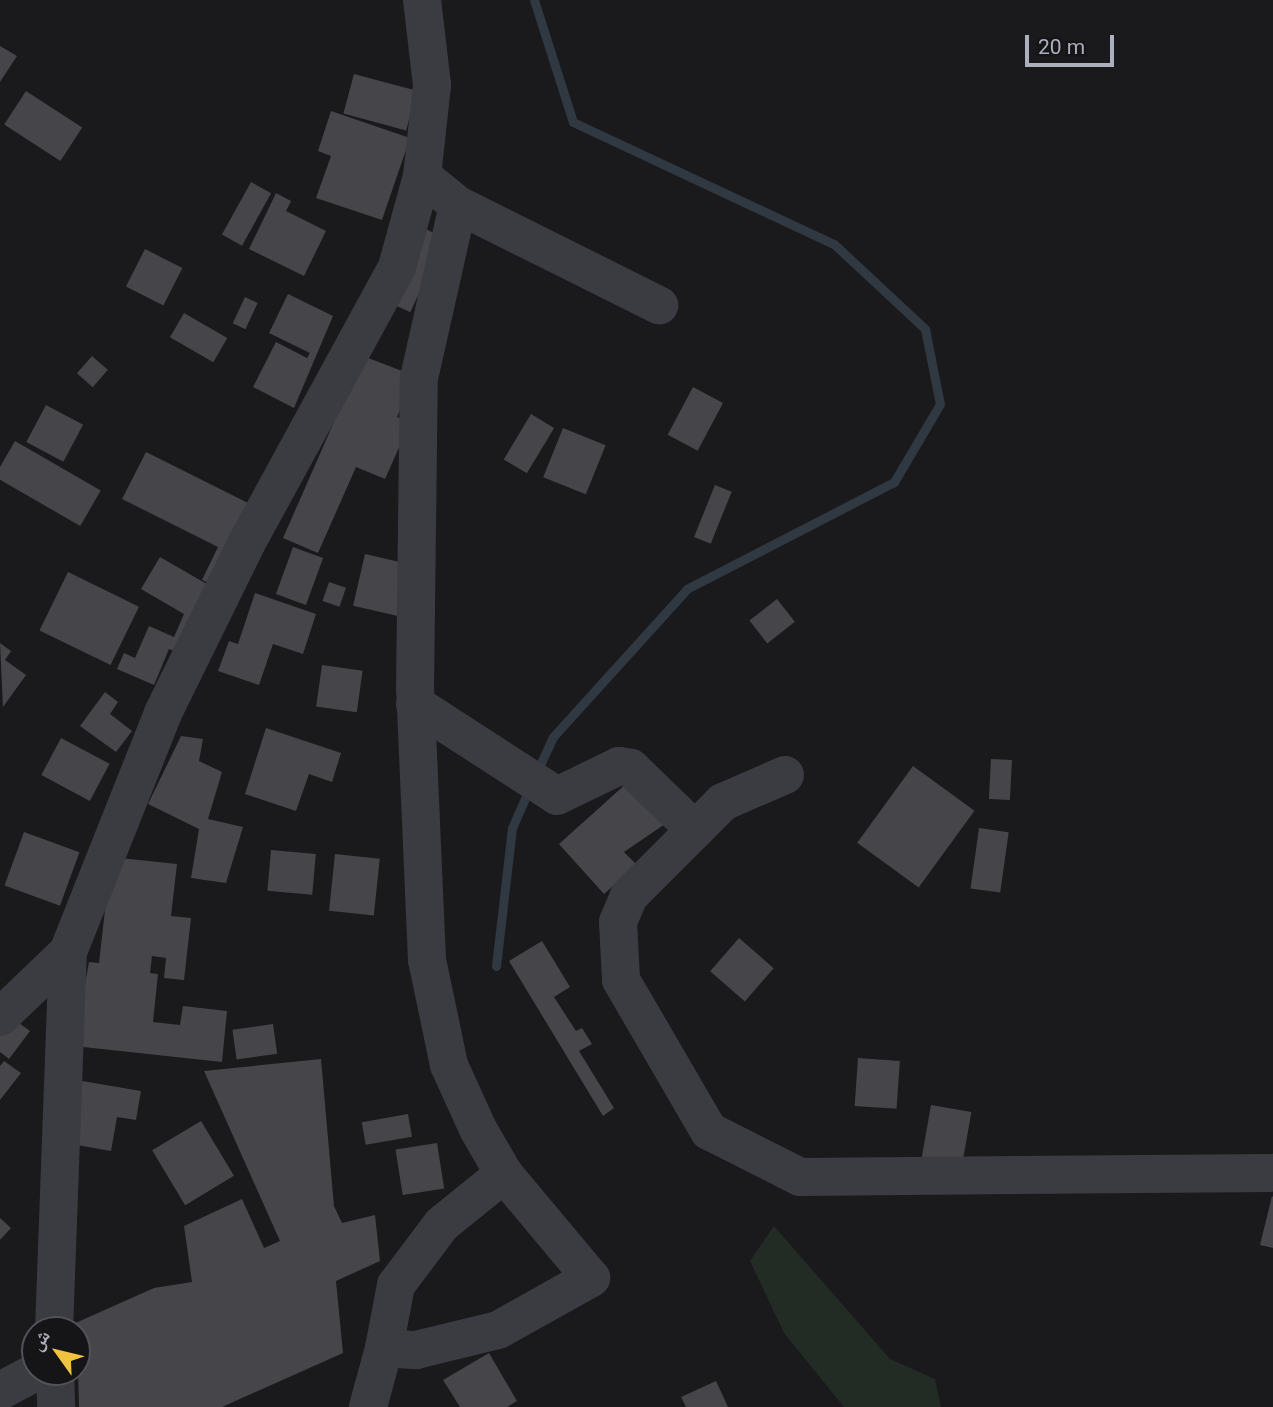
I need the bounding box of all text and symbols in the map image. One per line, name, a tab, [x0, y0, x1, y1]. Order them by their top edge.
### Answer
scale bar	[1028, 21, 1117, 65]
text: 20 m	[1038, 35, 1085, 59]
north arrow	[21, 1316, 91, 1386]
text: ش	[25, 1325, 55, 1355]

